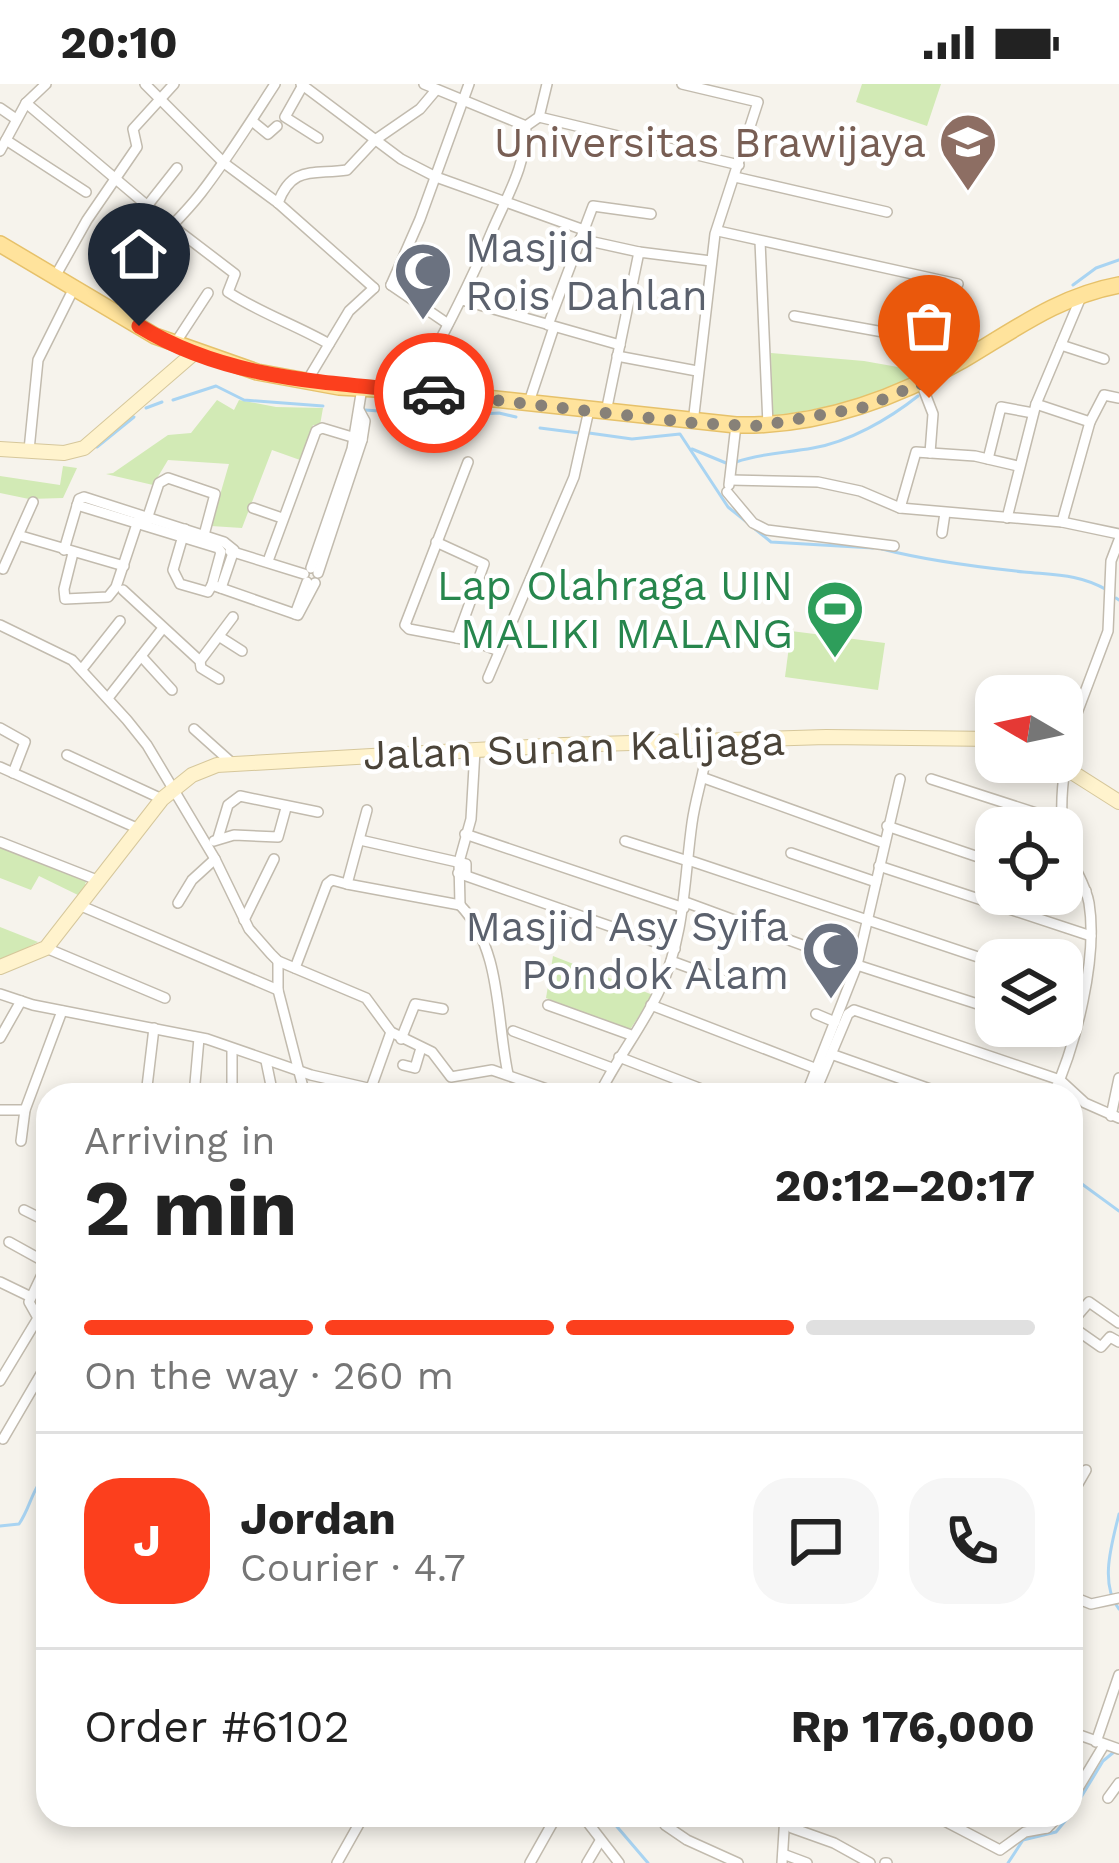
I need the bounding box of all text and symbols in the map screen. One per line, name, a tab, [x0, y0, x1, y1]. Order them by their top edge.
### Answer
text: 20:10	[60, 16, 178, 69]
school or university icon: Universitas Brawijaya	[937, 111, 999, 193]
place label: Universitas Brawijaya	[494, 118, 926, 167]
pin	[88, 203, 190, 326]
icon: home	[106, 221, 172, 287]
place label: Masjid Rois Dahlan	[465, 223, 708, 320]
mosque icon: Masjid Rois Dahlan	[392, 240, 454, 322]
pin	[878, 275, 980, 398]
icon: bag	[896, 293, 962, 359]
courier	[374, 333, 494, 453]
icon: car	[401, 360, 467, 426]
place label: Lap Olahraga UIN MALIKI MALANG	[437, 561, 793, 658]
sports icon: Lap Olahraga UIN MALIKI MALANG	[804, 578, 866, 660]
north arrow	[975, 675, 1083, 783]
map controls	[975, 675, 1083, 1047]
street label: Jalan Sunan Kalijaga	[362, 716, 786, 779]
button: locate	[975, 807, 1083, 915]
place label: Masjid Asy Syifa Pondok Alam	[465, 902, 789, 999]
mosque icon: Masjid Asy Syifa Pondok Alam	[800, 919, 862, 1001]
button: layers	[975, 939, 1083, 1047]
text: Arriving in	[84, 1118, 275, 1163]
text: 20:12–20:17	[775, 1159, 1035, 1212]
text: 2 min	[84, 1162, 297, 1254]
text: On the way · 260 m	[84, 1353, 454, 1398]
button: chat	[753, 1478, 879, 1604]
button: phone	[909, 1478, 1035, 1604]
text: Jordan	[240, 1492, 396, 1545]
text: J	[133, 1514, 161, 1567]
text: Courier · 4.7	[240, 1545, 466, 1590]
text: Order #6102	[84, 1700, 350, 1753]
text: Rp 176,000	[790, 1700, 1035, 1753]

